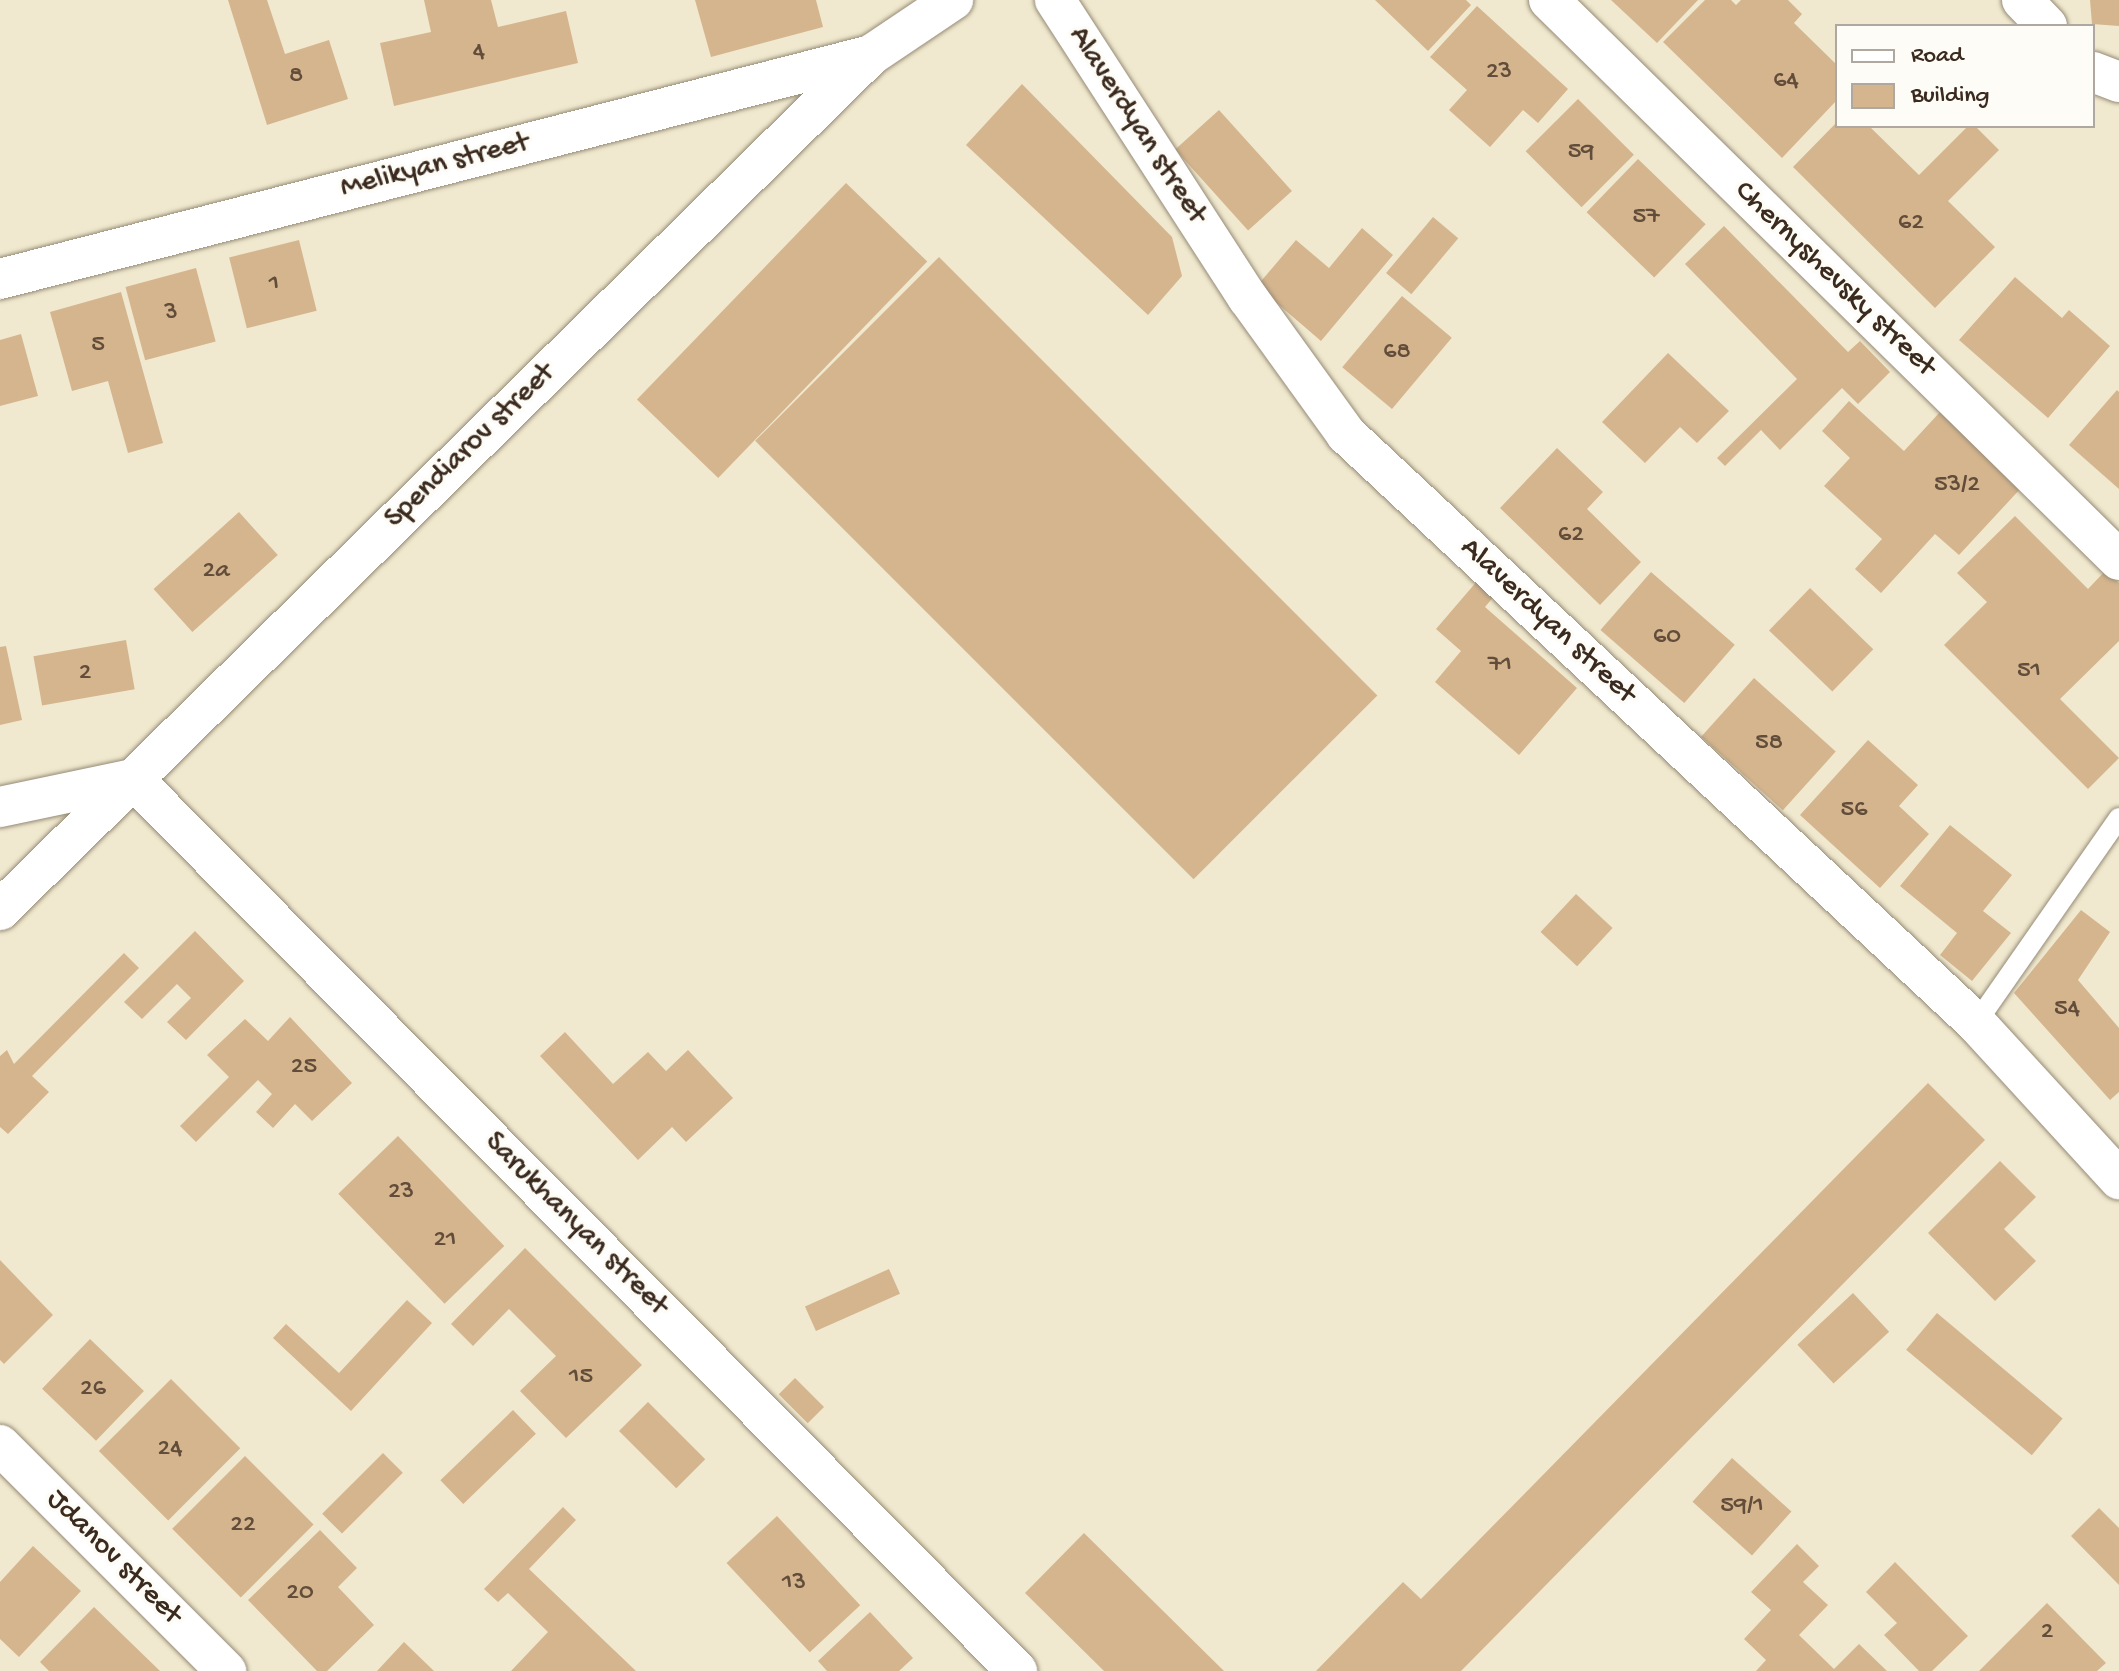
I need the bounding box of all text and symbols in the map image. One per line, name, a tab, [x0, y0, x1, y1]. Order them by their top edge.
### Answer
street label: Alaverdyan street	[1059, 21, 1213, 231]
legend	[1835, 24, 2095, 128]
house number: 4	[473, 37, 485, 69]
text: Road	[1911, 42, 1963, 71]
house number: 23	[1486, 57, 1512, 89]
house number: 8	[289, 61, 303, 93]
house number: 64	[1773, 66, 1799, 98]
text: Building	[1911, 82, 1989, 111]
street label: Melikyan street	[337, 126, 533, 208]
house number: 59	[1568, 137, 1594, 169]
street label: Chernyshevsky street	[1726, 174, 1942, 386]
house number: 57	[1632, 202, 1660, 234]
house number: 62	[1898, 208, 1924, 240]
house number: 1	[269, 269, 279, 301]
house number: 3	[164, 298, 178, 330]
house number: 5	[91, 330, 105, 362]
house number: 68	[1383, 337, 1411, 369]
street label: Spendiarov street	[378, 357, 564, 537]
house number: 53/2	[1934, 470, 1980, 502]
house number: 62	[1558, 520, 1584, 552]
street label: Alaverdyan street	[1451, 531, 1643, 713]
house number: 2a	[202, 556, 230, 588]
house number: 60	[1653, 622, 1681, 654]
house number: 71	[1488, 650, 1512, 682]
house number: 51	[2017, 656, 2041, 688]
house number: 2	[79, 658, 91, 690]
house number: 58	[1755, 728, 1783, 760]
house number: 56	[1841, 795, 1867, 827]
house number: 54	[2054, 994, 2080, 1026]
house number: 25	[291, 1052, 317, 1084]
street label: Sarukhanyan street	[475, 1125, 675, 1325]
house number: 23	[388, 1177, 414, 1209]
house number: 21	[433, 1225, 457, 1257]
house number: 15	[569, 1362, 593, 1394]
house number: 26	[80, 1374, 106, 1406]
house number: 24	[157, 1434, 183, 1466]
street label: Jdanov street	[38, 1483, 188, 1633]
house number: 59/1	[1720, 1491, 1764, 1523]
house number: 22	[230, 1510, 256, 1542]
house number: 13	[782, 1568, 806, 1600]
house number: 20	[286, 1578, 314, 1610]
house number: 2	[2041, 1617, 2053, 1649]

